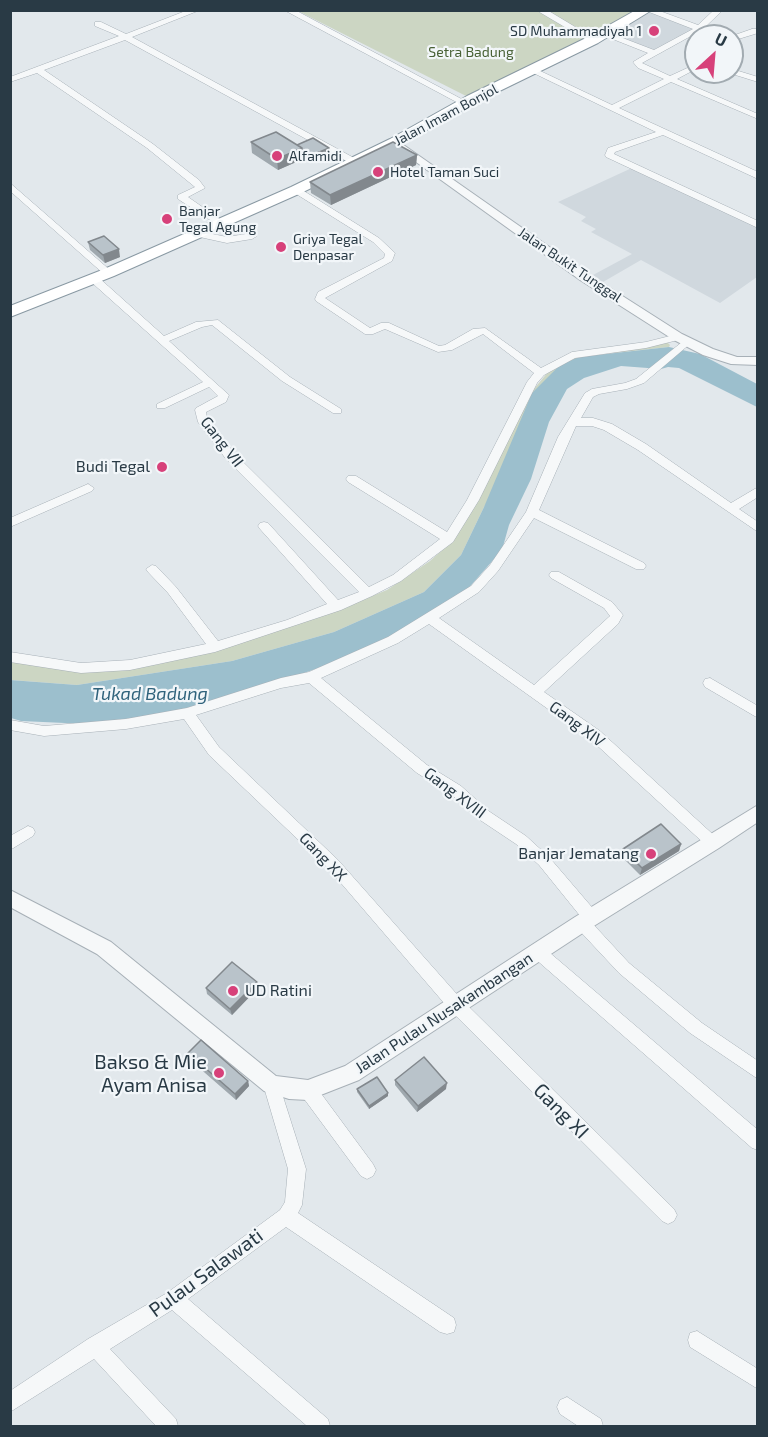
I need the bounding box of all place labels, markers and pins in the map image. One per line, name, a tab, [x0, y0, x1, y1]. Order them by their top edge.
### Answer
place label: SD Muhammadiyah 1	[510, 23, 642, 39]
marker: SD Muhammadiyah 1	[647, 24, 661, 38]
place label: Alfamidi	[289, 148, 342, 164]
marker: Alfamidi	[270, 149, 284, 163]
place label: Hotel Taman Suci	[390, 164, 499, 180]
marker: Hotel Taman Suci	[371, 165, 385, 179]
place label: Banjar Tegal Agung	[179, 203, 256, 236]
marker: Banjar Tegal Agung	[160, 212, 174, 226]
place label: Griya Tegal Denpasar	[293, 231, 363, 264]
marker: Griya Tegal Denpasar	[274, 240, 288, 254]
place label: Budi Tegal	[76, 457, 150, 477]
marker: Budi Tegal	[155, 460, 169, 474]
place label: Banjar Jematang	[518, 844, 639, 864]
marker: Banjar Jematang	[644, 847, 658, 861]
place label: UD Ratini	[245, 981, 312, 1001]
marker: UD Ratini	[226, 984, 240, 998]
place label: Bakso & Mie Ayam Anisa	[94, 1050, 207, 1097]
marker: Bakso & Mie Ayam Anisa	[212, 1066, 226, 1080]

